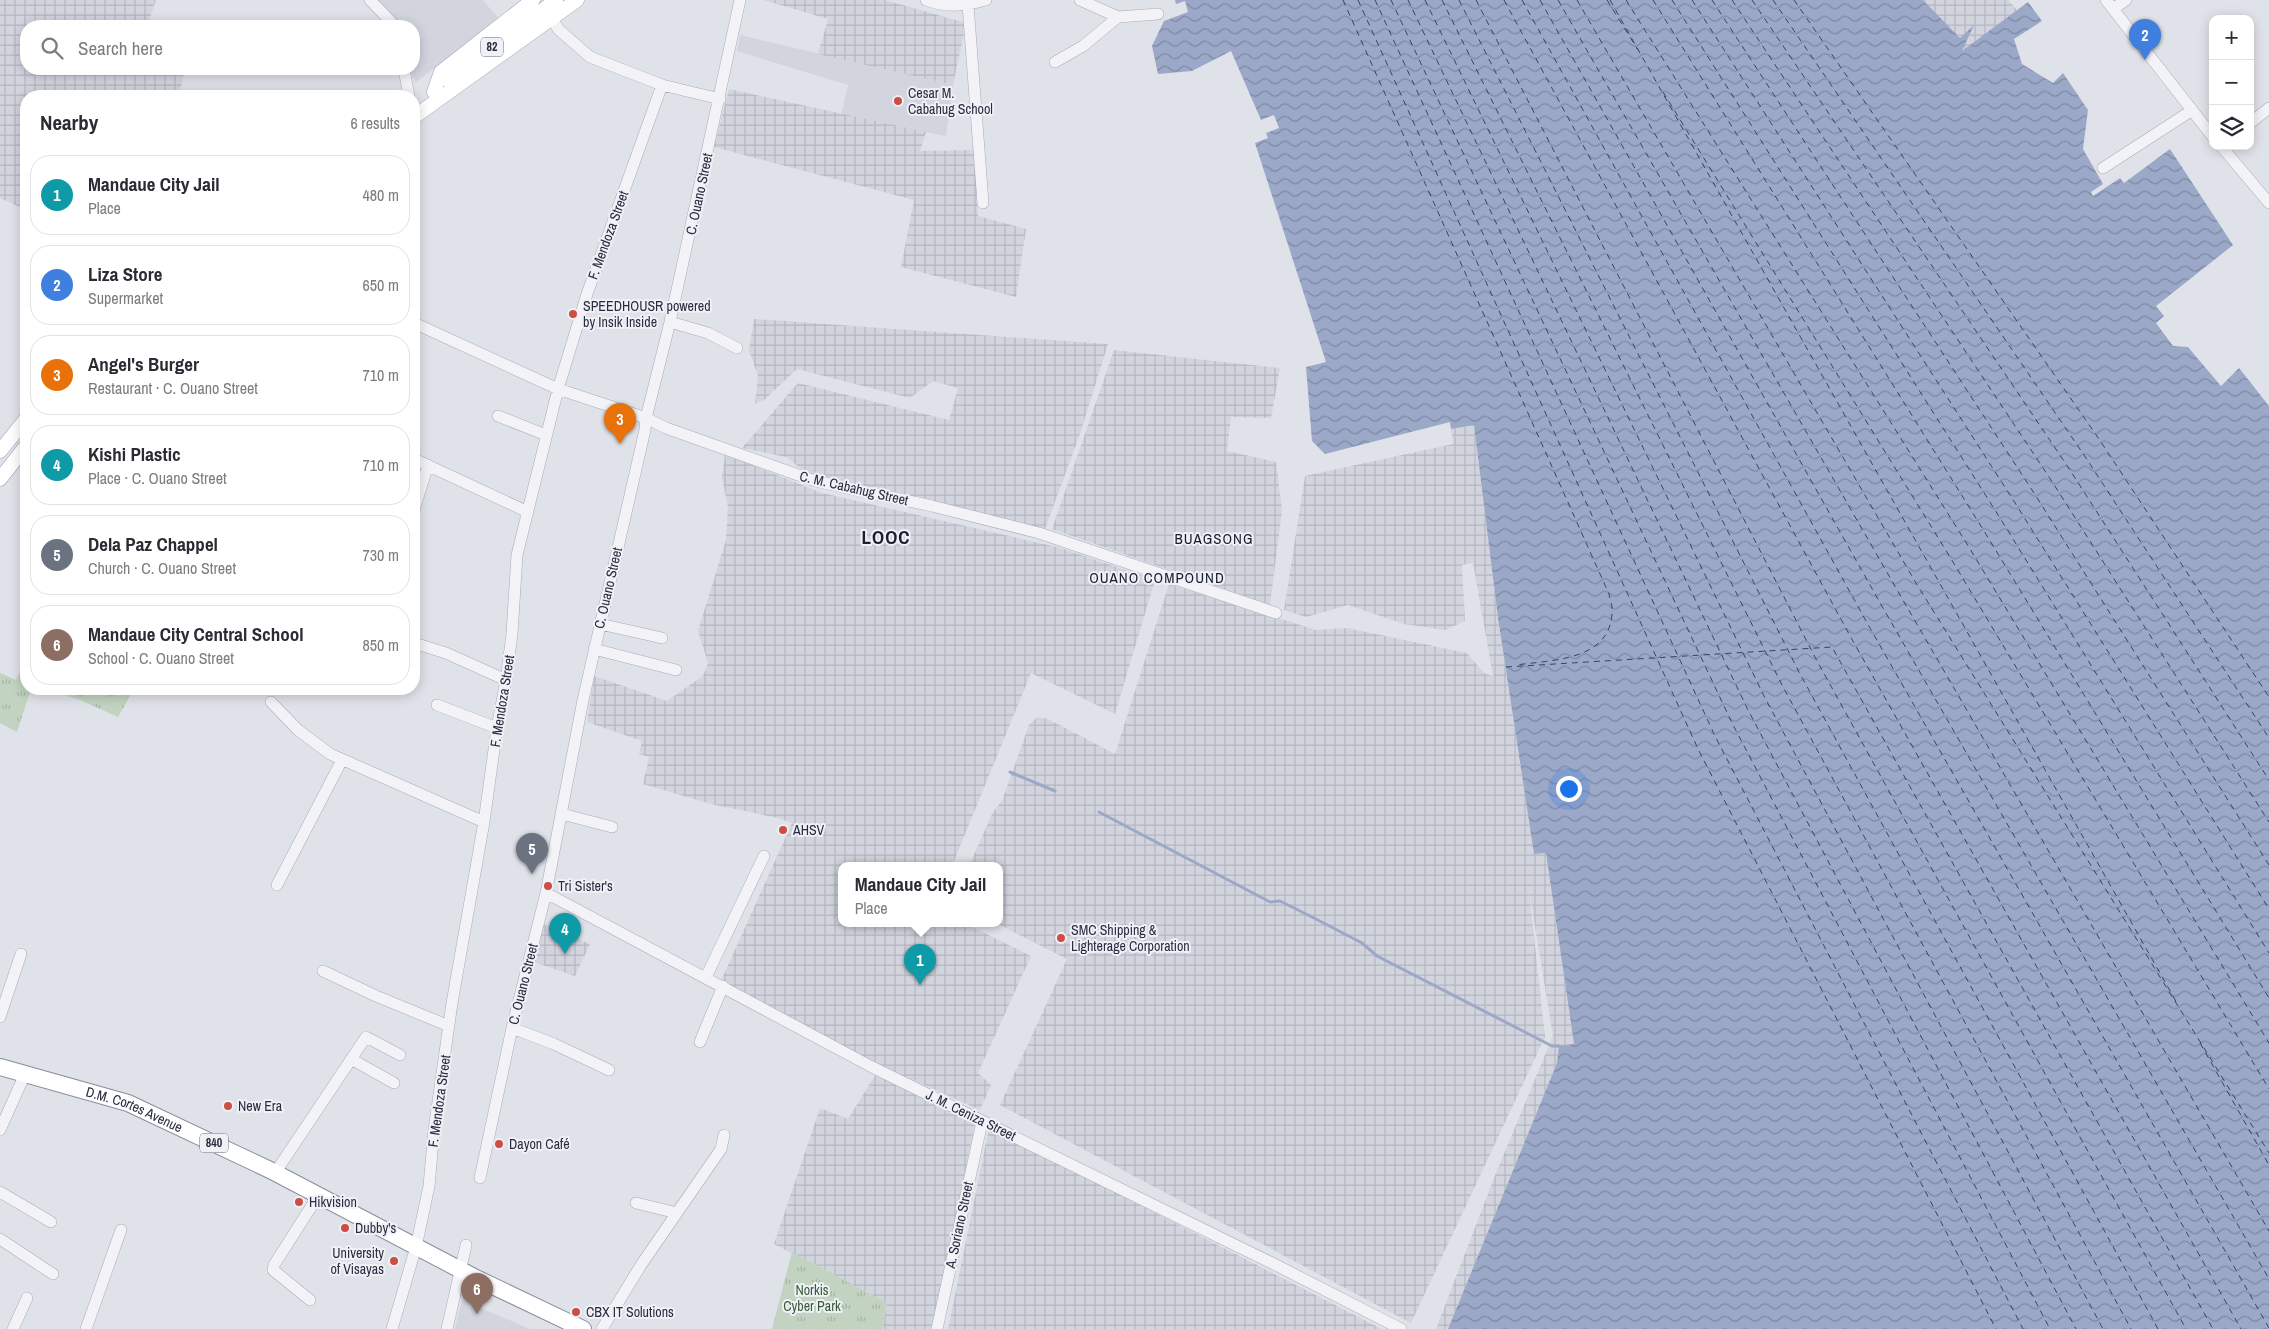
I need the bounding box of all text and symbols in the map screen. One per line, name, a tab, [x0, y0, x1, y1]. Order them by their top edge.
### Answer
map controls	[2209, 15, 2254, 150]
button: +	[2209, 15, 2254, 60]
pin: 2	[2129, 19, 2161, 60]
search box	[20, 20, 420, 75]
icon: search	[38, 34, 66, 62]
text: Search here	[78, 35, 163, 61]
road number: 82	[481, 38, 503, 56]
button: −	[2209, 60, 2254, 105]
place label: Cesar M. Cabahug School	[908, 84, 993, 118]
marker: Cesar M. Cabahug School	[892, 95, 904, 107]
button: layers	[2209, 105, 2254, 150]
text: Nearby	[40, 108, 98, 137]
text: 6 results	[350, 112, 400, 134]
street label: C. Ouano Street	[682, 152, 716, 236]
text: Mandaue City Jail	[88, 171, 220, 197]
text: 1	[53, 184, 61, 206]
text: 480 m	[363, 184, 399, 206]
street label: F. Mendoza Street	[584, 188, 632, 282]
text: Place	[88, 197, 121, 219]
text: Liza Store	[88, 261, 162, 287]
text: 2	[53, 274, 61, 296]
text: 650 m	[363, 274, 399, 296]
text: Supermarket	[88, 287, 163, 309]
place label: SPEEDHOUSR powered by Insik Inside	[583, 297, 711, 331]
marker: SPEEDHOUSR powered by Insik Inside	[567, 308, 579, 320]
text: Angel's Burger	[88, 351, 199, 377]
text: 3	[53, 364, 61, 386]
text: 710 m	[363, 364, 399, 386]
text: Restaurant · C. Ouano Street	[88, 377, 258, 399]
pin: 3	[604, 403, 636, 444]
text: Kishi Plastic	[88, 441, 181, 467]
text: 4	[53, 454, 61, 476]
text: 710 m	[363, 454, 399, 476]
text: Place · C. Ouano Street	[88, 467, 227, 489]
street label: C. M. Cabahug Street	[798, 467, 910, 509]
district label: LOOC	[861, 524, 911, 550]
district label: BUAGSONG	[1174, 528, 1254, 549]
text: Dela Paz Chappel	[88, 531, 218, 557]
text: 5	[53, 544, 61, 566]
text: 730 m	[363, 544, 399, 566]
street label: C. Ouano Street	[590, 546, 626, 630]
text: Church · C. Ouano Street	[88, 557, 236, 579]
district label: OUANO COMPOUND	[1089, 567, 1225, 588]
text: Mandaue City Central School	[88, 621, 304, 647]
text: 6	[53, 634, 61, 656]
text: 850 m	[363, 634, 399, 656]
text: School · C. Ouano Street	[88, 647, 234, 669]
street label: F. Mendoza Street	[486, 654, 518, 748]
your location	[1556, 776, 1582, 802]
place label: AHSV	[792, 821, 825, 839]
marker: AHSV	[777, 824, 789, 836]
pin: 5	[516, 833, 548, 874]
popup	[838, 862, 1003, 927]
text: Mandaue City Jail	[855, 871, 986, 897]
place label: Tri Sister's	[558, 877, 613, 895]
marker: Tri Sister's	[542, 880, 554, 892]
text: Place	[855, 897, 888, 919]
pin: 4	[549, 913, 581, 954]
place label: SMC Shipping & Lighterage Corporation	[1071, 921, 1190, 955]
marker: SMC Shipping & Lighterage Corporation	[1055, 932, 1067, 944]
street label: C. Ouano Street	[504, 942, 542, 1026]
pin: 1	[904, 944, 936, 985]
street label: F. Mendoza Street	[424, 1054, 454, 1148]
street label: D.M. Cortes Avenue	[84, 1083, 186, 1136]
street label: J. M. Ceniza Street	[923, 1085, 1019, 1145]
place label: New Era	[238, 1097, 283, 1115]
marker: New Era	[222, 1100, 234, 1112]
road number: 840	[200, 1134, 228, 1152]
place label: Dayon Café	[509, 1135, 570, 1153]
marker: Dayon Café	[493, 1138, 505, 1150]
street label: A. Soriano Street	[941, 1180, 977, 1271]
place label: Hikvision	[309, 1193, 357, 1211]
marker: Hikvision	[293, 1196, 305, 1208]
place label: Dubby's	[355, 1219, 396, 1237]
marker: Dubby's	[339, 1222, 351, 1234]
place label: University of Visayas	[331, 1244, 384, 1278]
marker: University of Visayas	[388, 1255, 400, 1267]
pin: 6	[461, 1273, 493, 1314]
park label: Norkis Cyber Park	[783, 1281, 841, 1315]
place label: CBX IT Solutions	[586, 1303, 674, 1321]
marker: CBX IT Solutions	[570, 1306, 582, 1318]

